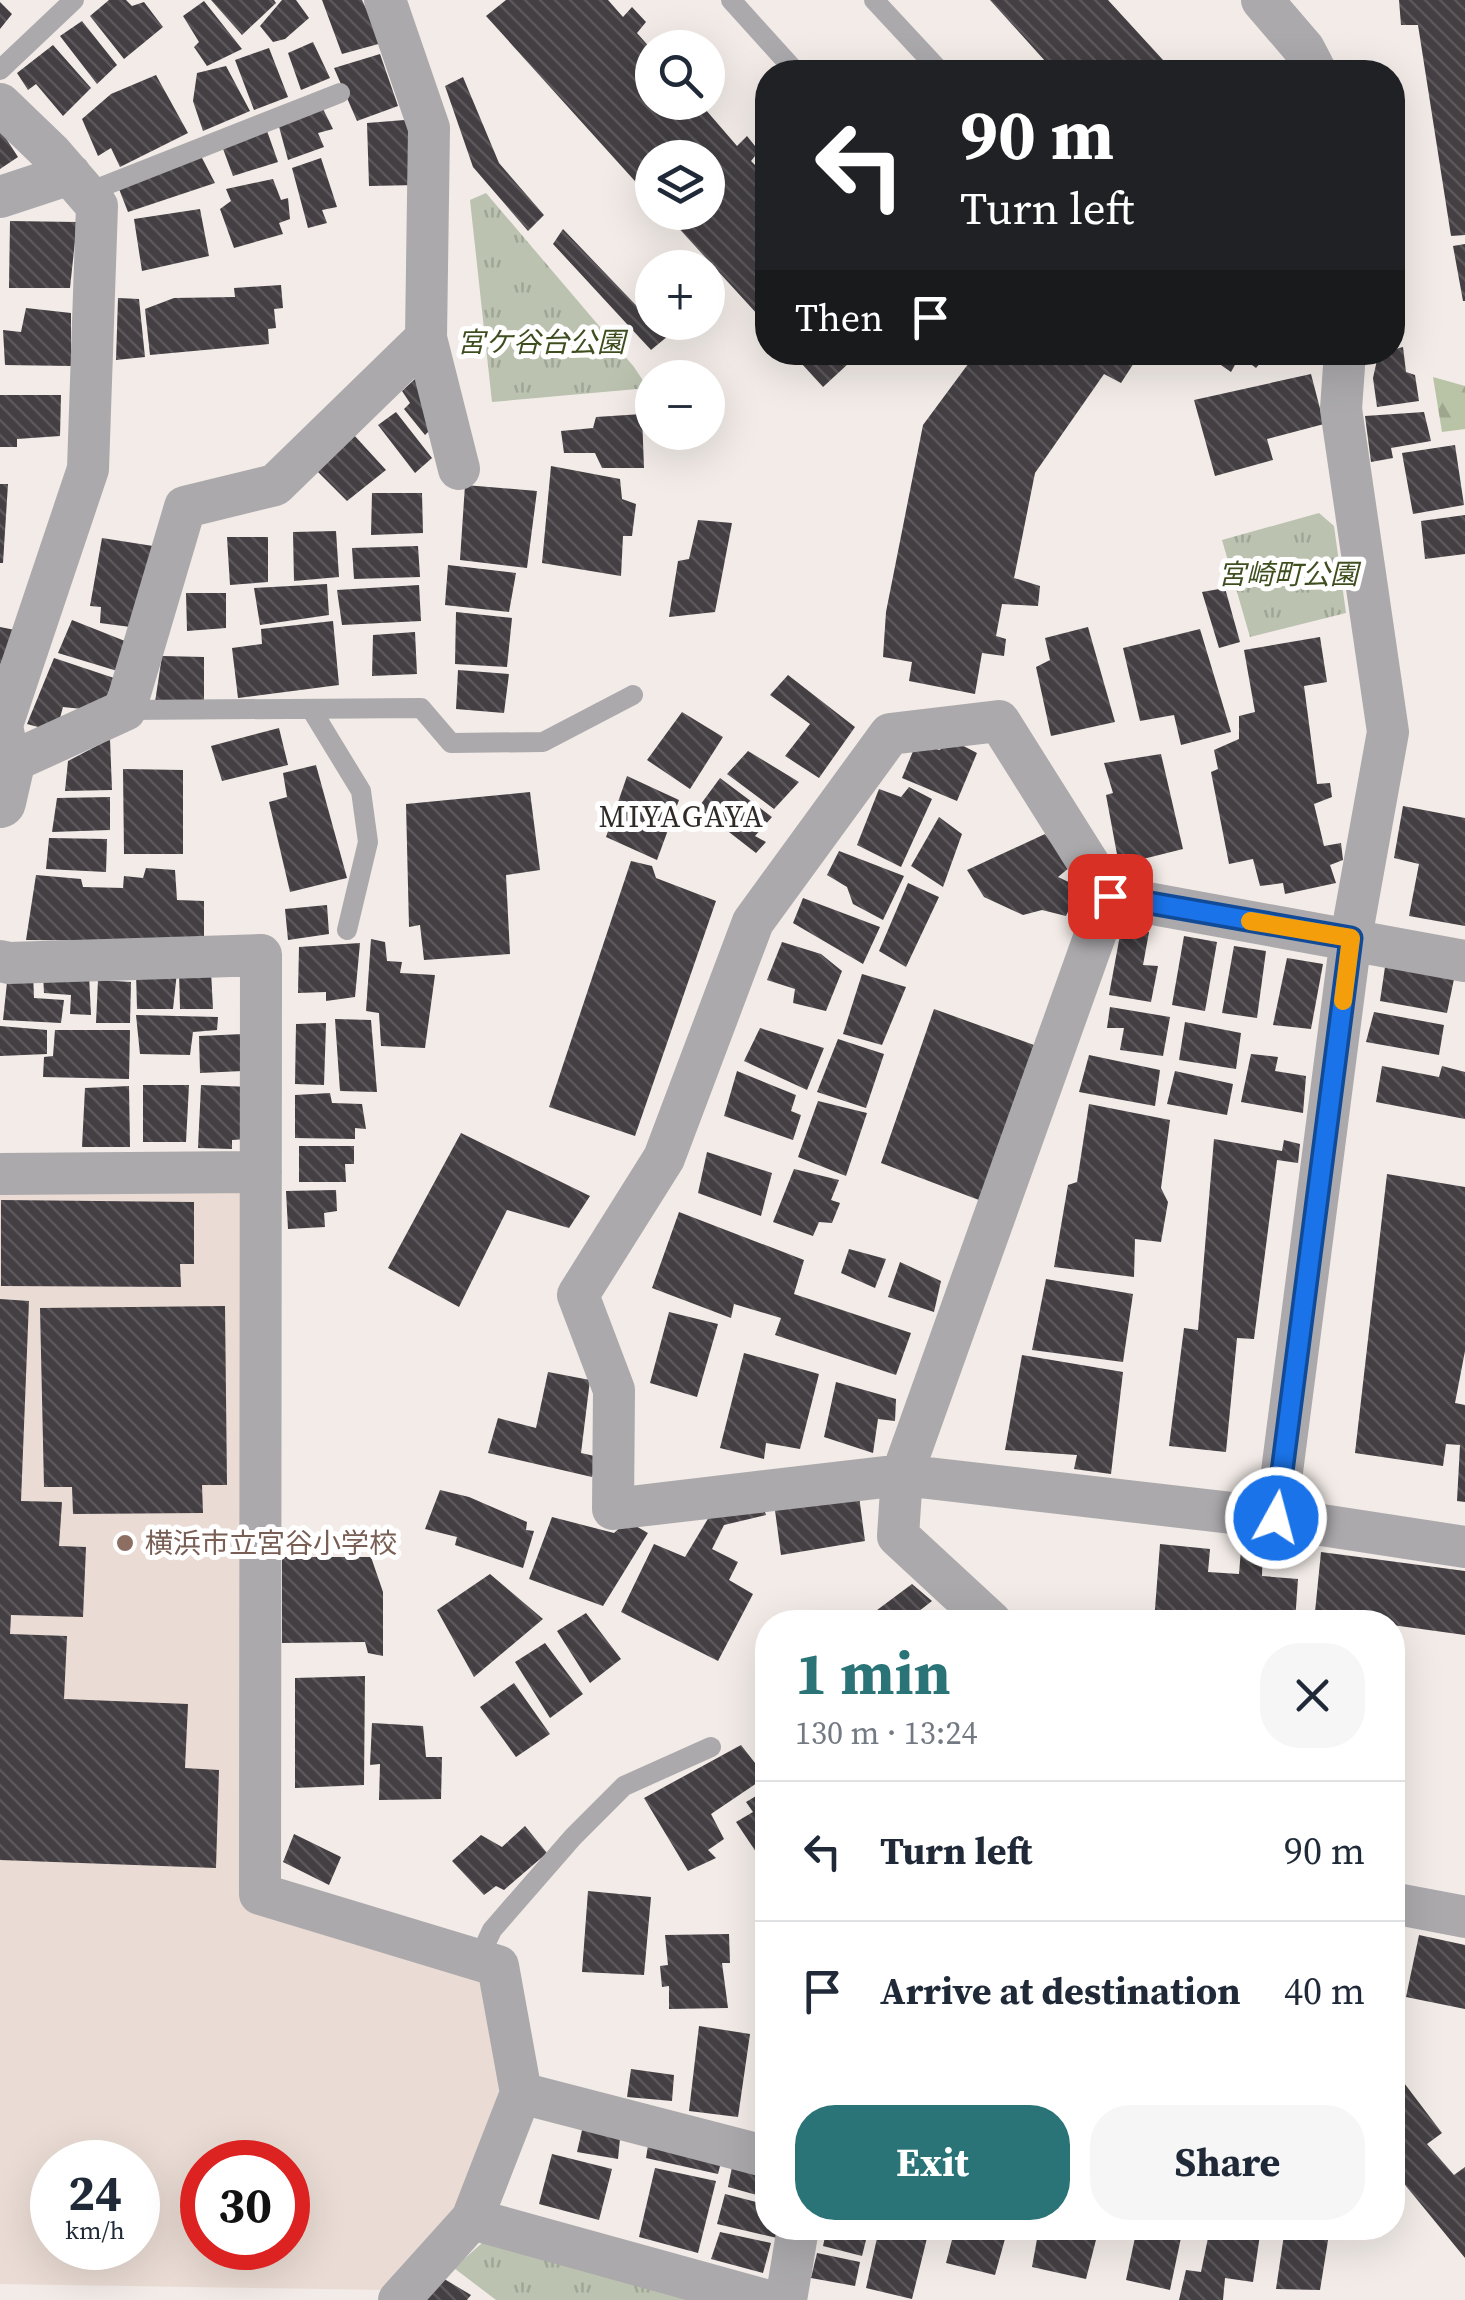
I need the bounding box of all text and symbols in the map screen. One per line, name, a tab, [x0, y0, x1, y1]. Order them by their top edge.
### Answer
map controls	[635, 30, 725, 450]
button: search	[635, 30, 725, 120]
text: 90 m	[960, 86, 1114, 182]
icon: left	[795, 100, 925, 230]
button: layers	[635, 140, 725, 230]
text: Turn left	[960, 177, 1134, 239]
button: +	[635, 250, 725, 340]
icon: arrive	[903, 290, 958, 345]
text: Then	[795, 292, 883, 344]
park label: 宮ケ谷台公園	[457, 323, 629, 361]
button: −	[635, 360, 725, 450]
park label: 宮崎町公園	[1218, 555, 1362, 593]
district label: MIYAGAYA	[599, 796, 765, 837]
pin	[1068, 854, 1153, 939]
icon: arrive	[1083, 869, 1138, 924]
position arrow	[1224, 1466, 1328, 1570]
place label: 横浜市立宮谷小学校	[145, 1524, 397, 1562]
marker: 横浜市立宮谷小学校	[114, 1532, 136, 1554]
text: 1 min	[795, 1632, 951, 1714]
button: close	[1260, 1643, 1365, 1748]
text: 130 m · 13:24	[795, 1711, 977, 1755]
icon: left	[795, 1824, 850, 1879]
text: Turn left	[880, 1825, 1032, 1877]
text: 90 m	[1284, 1825, 1365, 1877]
icon: arrive	[795, 1964, 850, 2019]
text: Arrive at destination	[880, 1965, 1241, 2017]
text: 40 m	[1284, 1965, 1365, 2017]
button: Exit	[795, 2105, 1070, 2220]
button: Share	[1090, 2105, 1365, 2220]
speed limit sign: 30	[180, 2140, 310, 2270]
text: 24	[68, 2158, 122, 2227]
text: km/h	[65, 2213, 125, 2247]

